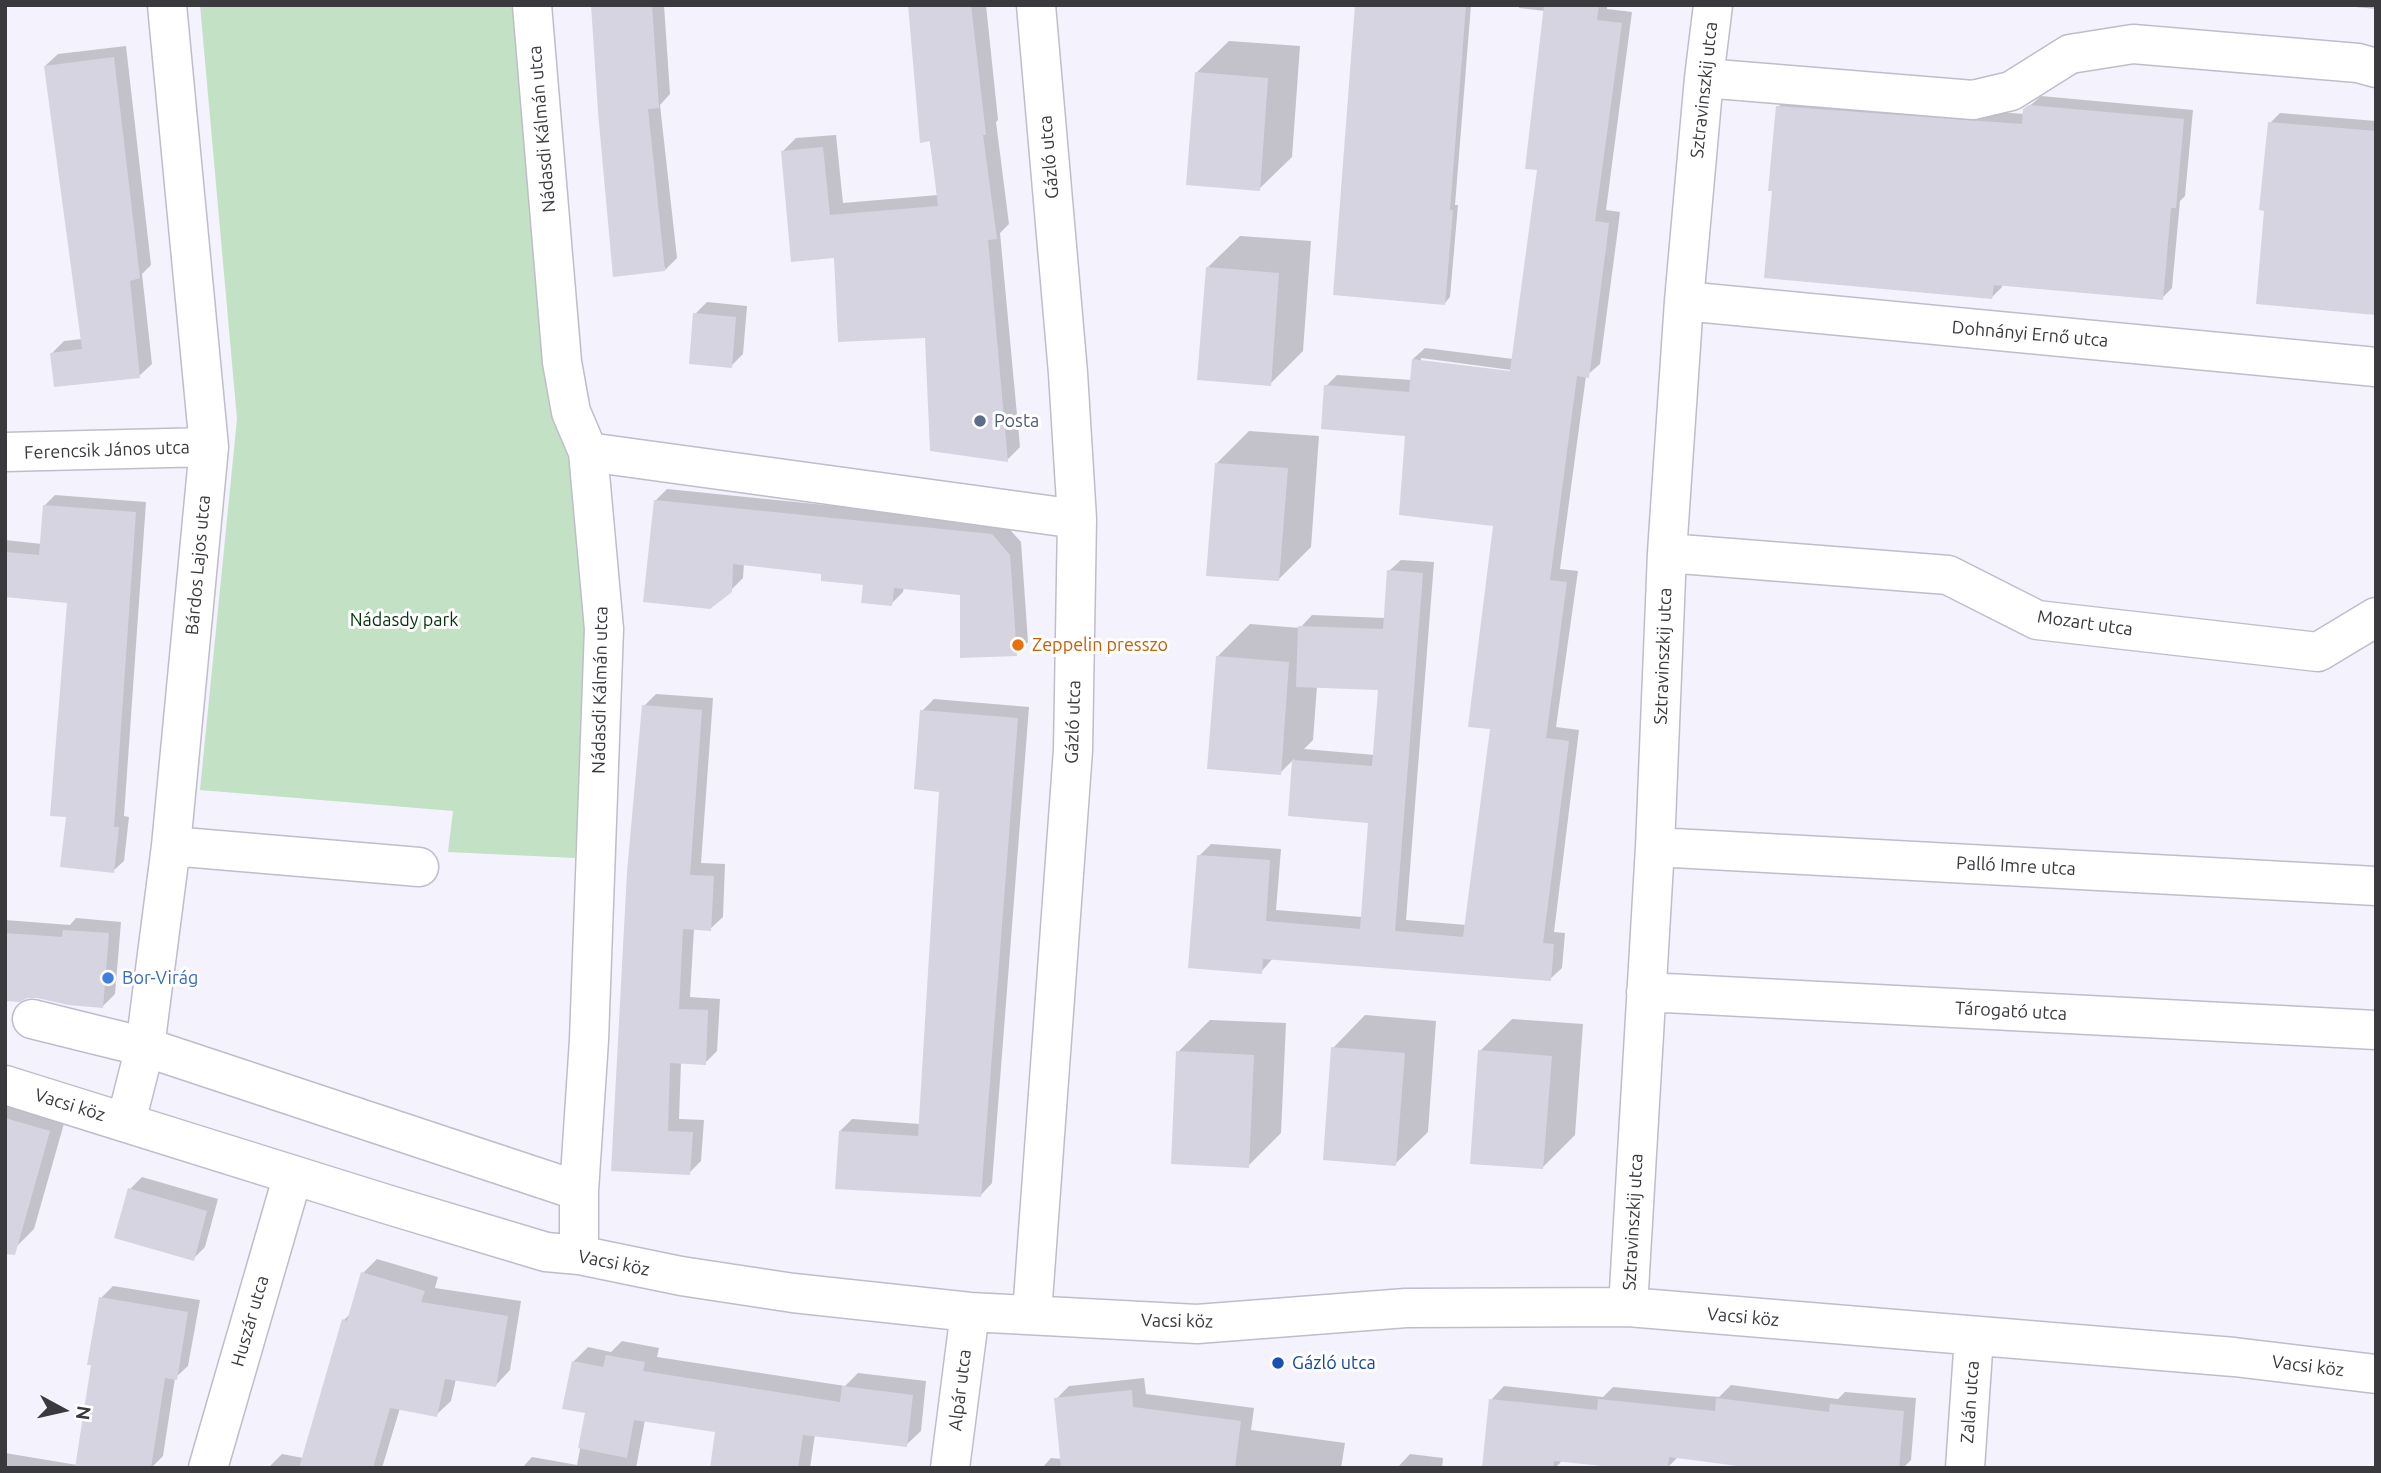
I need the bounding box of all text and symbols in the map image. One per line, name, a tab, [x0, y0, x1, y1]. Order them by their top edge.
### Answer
street label: Sztravinszkij utca	[1686, 21, 1722, 159]
street label: Nádasdi Kálmán utca	[524, 45, 560, 213]
street label: Gázló utca	[1035, 114, 1063, 200]
street label: Dohnányi Ernő utca	[1951, 316, 2109, 352]
place label: Posta	[994, 410, 1039, 432]
marker: Posta	[972, 413, 988, 429]
street label: Ferencsik János utca	[24, 436, 190, 464]
street label: Bárdos Lajos utca	[181, 494, 215, 636]
street label: Sztravinszkij utca	[1650, 587, 1676, 725]
street label: Nádasdi Kálmán utca	[588, 606, 612, 774]
street label: Mozart utca	[2036, 606, 2134, 640]
park label: Nádasdy park	[350, 609, 458, 631]
place label: Zeppelin presszo	[1032, 634, 1168, 656]
marker: Zeppelin presszo	[1010, 637, 1026, 653]
street label: Gázló utca	[1061, 680, 1085, 764]
street label: Palló Imre utca	[1956, 852, 2076, 880]
place label: Bor-Virág	[122, 967, 198, 989]
marker: Bor-Virág	[100, 970, 116, 986]
street label: Tárogató utca	[1954, 997, 2068, 1025]
street label: Vacsi köz	[32, 1084, 108, 1126]
street label: Sztravinszkij utca	[1619, 1153, 1647, 1291]
street label: Vacsi köz	[576, 1245, 652, 1281]
street label: Huszár utca	[227, 1273, 273, 1369]
street label: Vacsi köz	[1706, 1303, 1780, 1331]
street label: Vacsi köz	[1141, 1310, 1213, 1332]
street label: Alpár utca	[944, 1348, 976, 1432]
street label: Vacsi köz	[2271, 1351, 2345, 1381]
place label: Gázló utca	[1292, 1352, 1376, 1374]
marker: Gázló utca	[1270, 1355, 1286, 1371]
street label: Zalán utca	[1956, 1360, 1984, 1444]
north arrow	[28, 1375, 98, 1445]
text: N	[72, 1404, 96, 1421]

